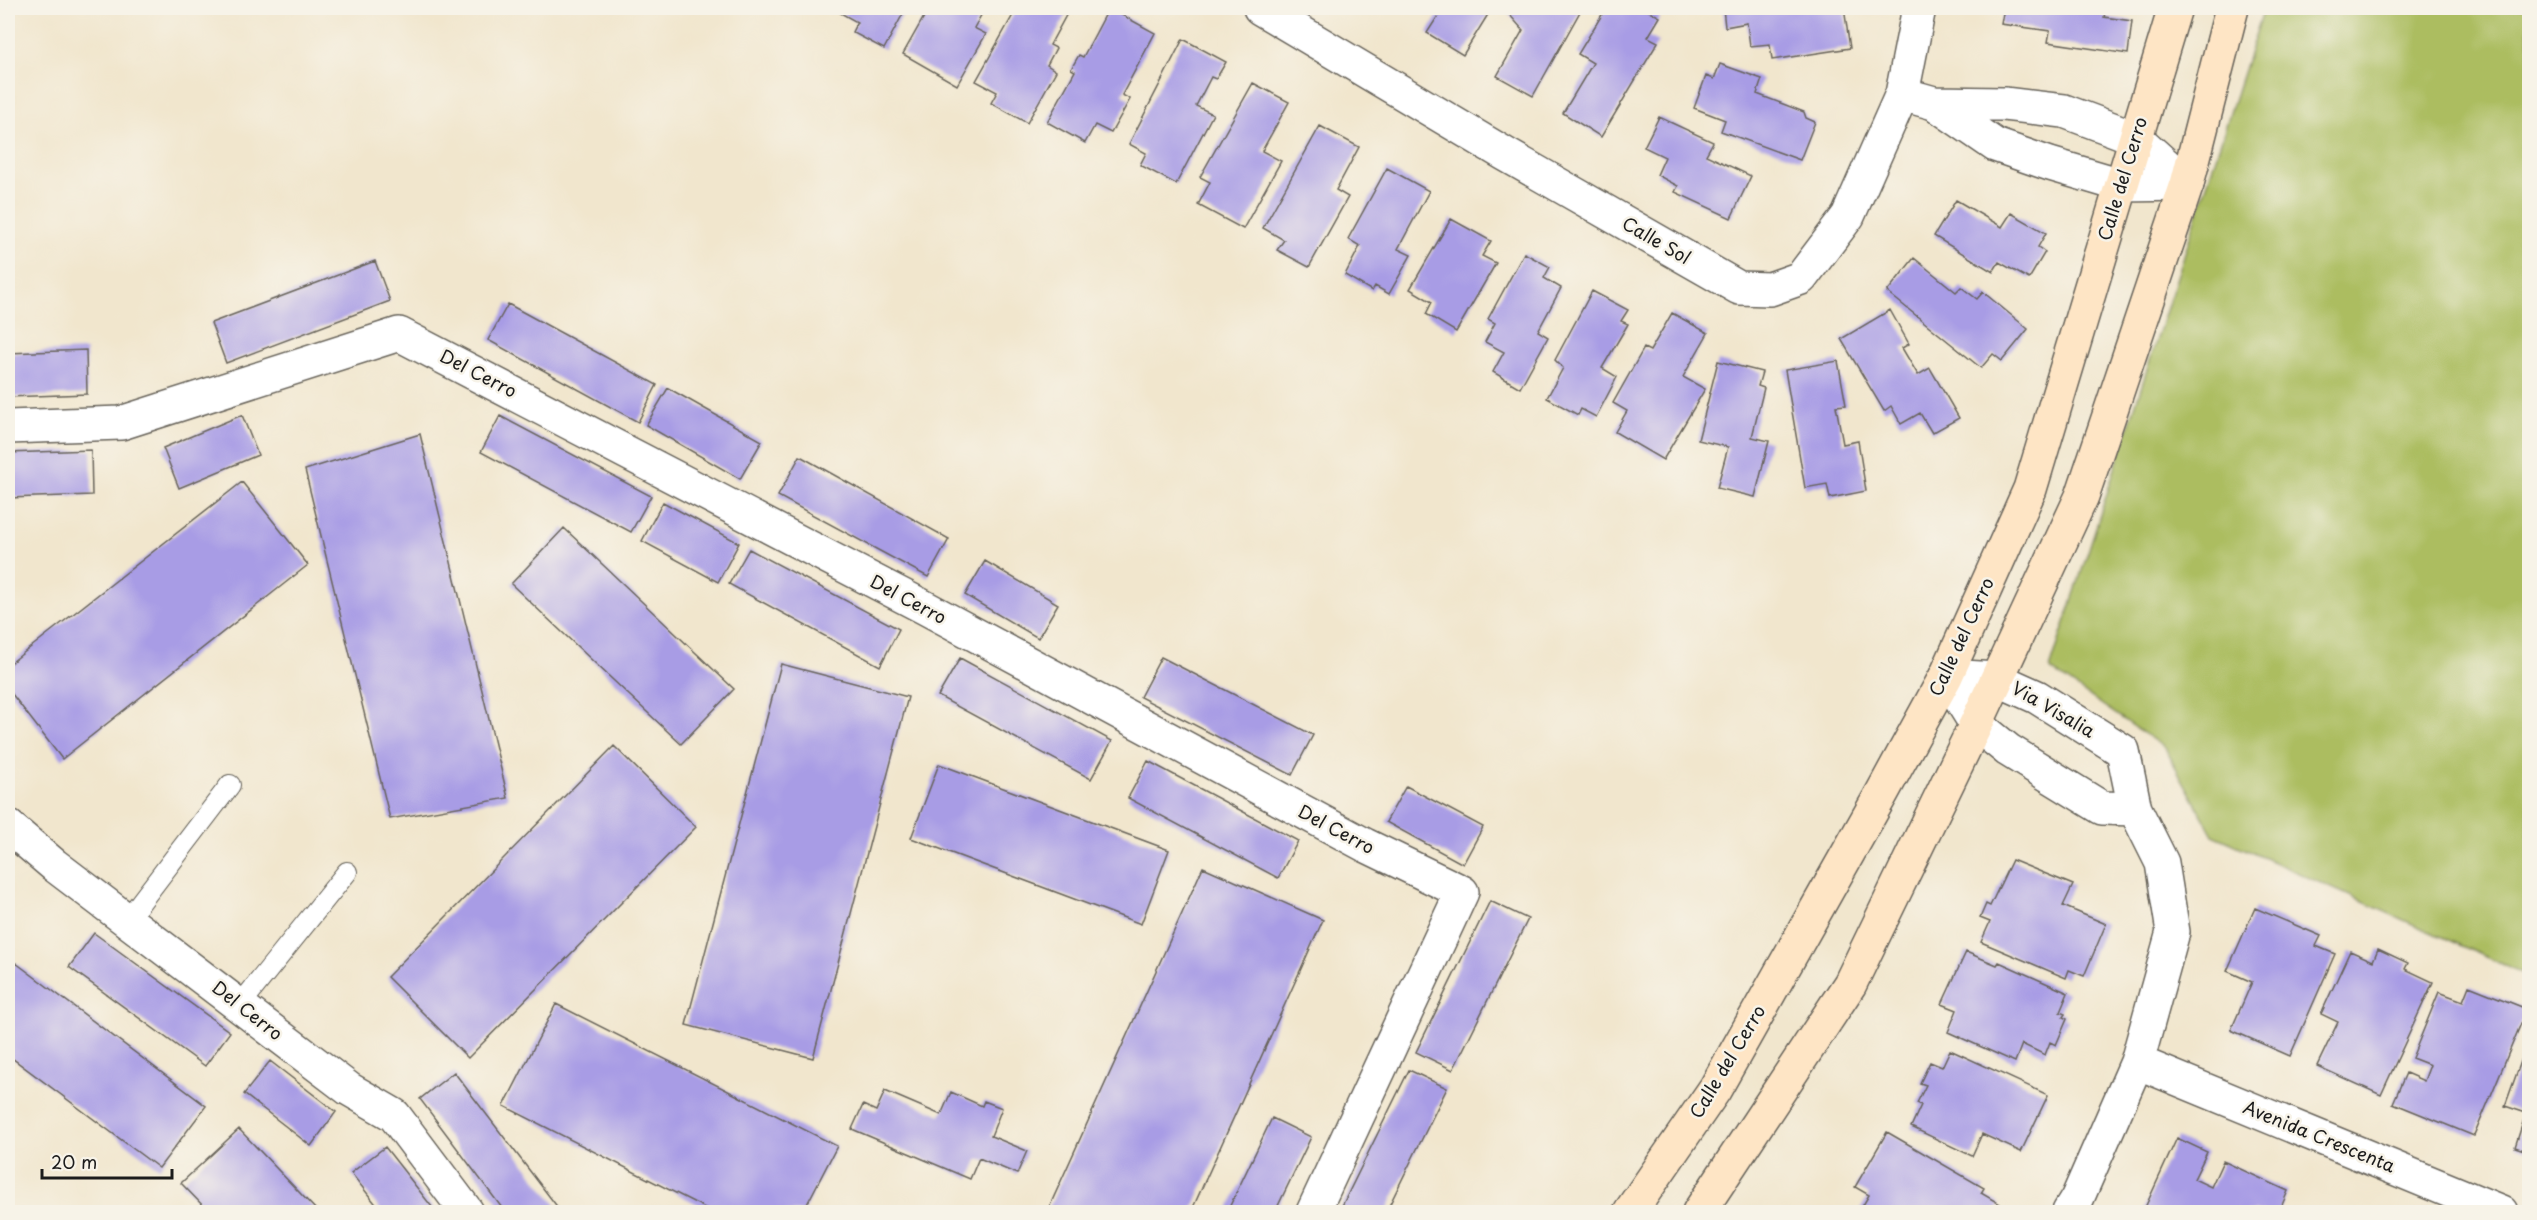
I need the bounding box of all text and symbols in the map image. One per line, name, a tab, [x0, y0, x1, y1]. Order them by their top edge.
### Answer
street label: Calle del Cerro	[2090, 113, 2153, 244]
street label: Calle Sol	[1617, 209, 1696, 270]
street label: Del Cerro	[436, 342, 522, 404]
street label: Del Cerro	[866, 567, 952, 630]
street label: Calle del Cerro	[1921, 573, 2000, 700]
street label: Via Visalia	[2007, 674, 2101, 744]
street label: Del Cerro	[1294, 797, 1380, 860]
street label: Del Cerro	[207, 974, 289, 1046]
street label: Calle del Cerro	[1682, 999, 1771, 1123]
street label: Avenida Crescenta	[2240, 1093, 2400, 1179]
scale bar	[42, 1142, 172, 1180]
text: 20 m	[51, 1148, 97, 1175]

